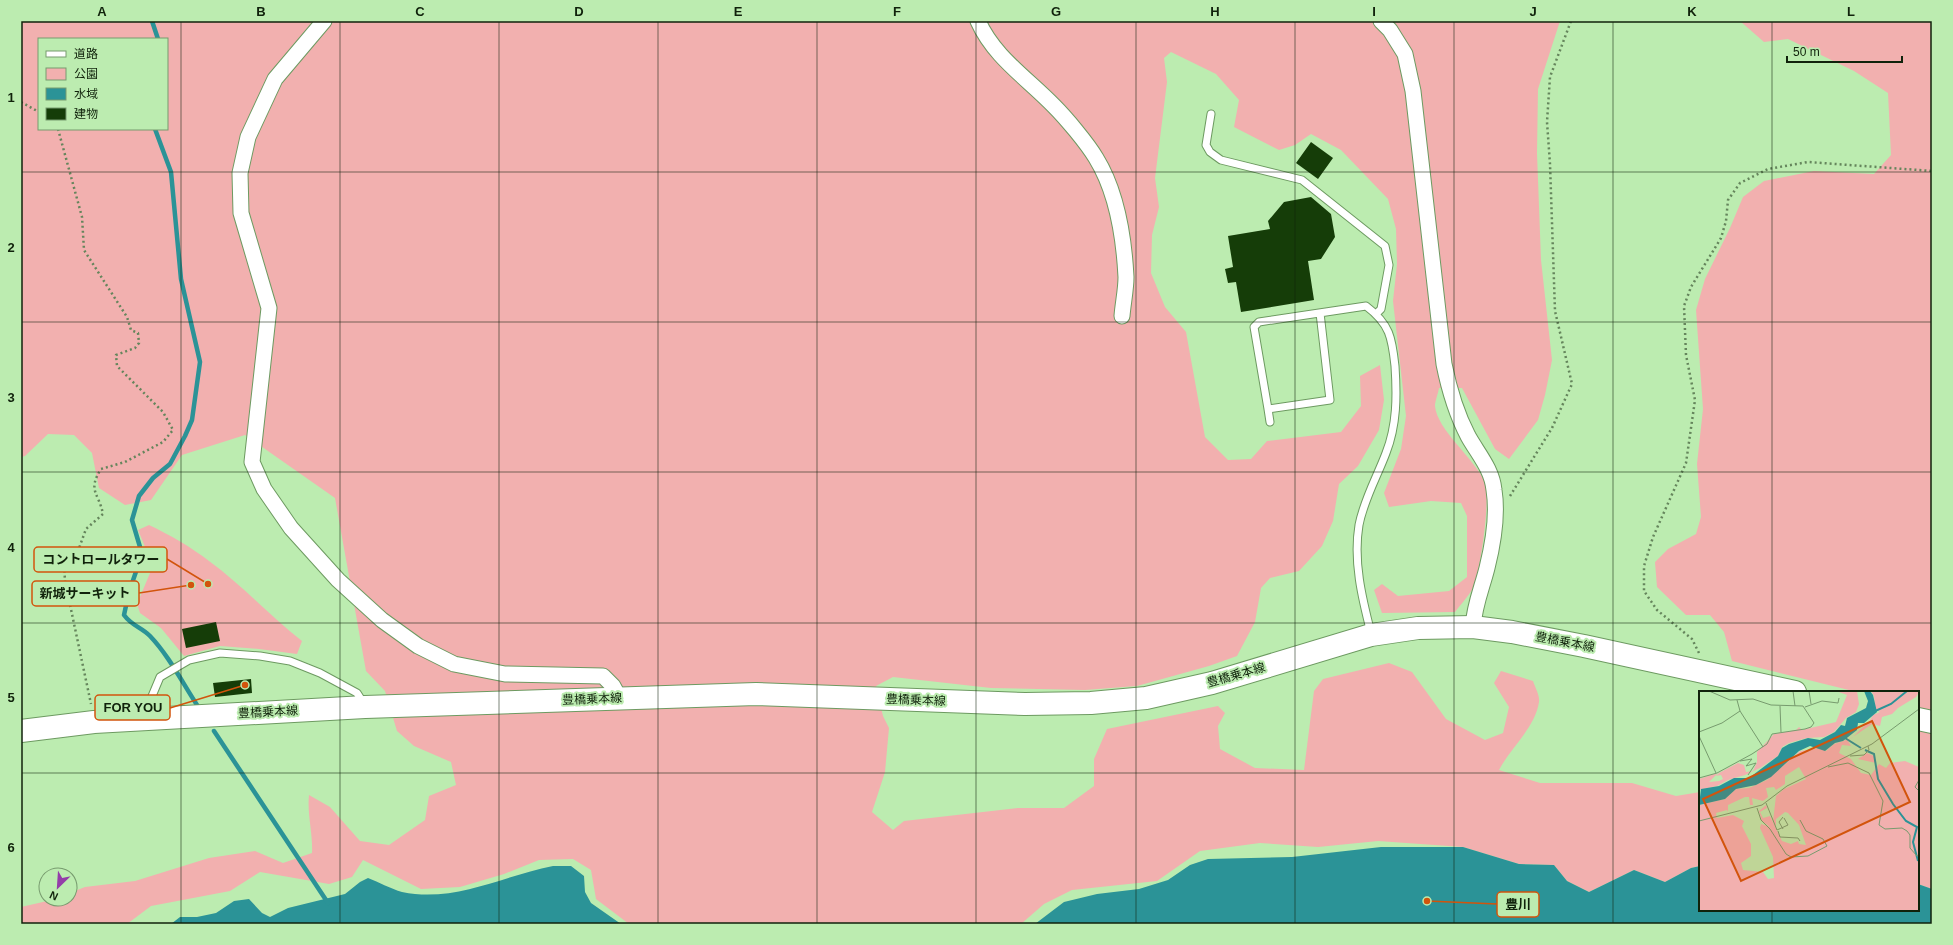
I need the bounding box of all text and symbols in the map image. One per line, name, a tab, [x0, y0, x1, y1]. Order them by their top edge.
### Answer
text: A	[97, 4, 107, 19]
text: B	[256, 4, 266, 19]
text: C	[415, 4, 425, 19]
text: D	[574, 4, 584, 19]
text: E	[734, 4, 743, 19]
text: F	[893, 4, 901, 19]
text: G	[1051, 4, 1061, 19]
text: H	[1210, 4, 1220, 19]
text: I	[1372, 4, 1376, 19]
text: J	[1529, 4, 1537, 19]
text: K	[1687, 4, 1697, 19]
text: L	[1847, 4, 1855, 19]
legend	[38, 38, 168, 130]
scale bar	[1787, 38, 1902, 64]
text: 50 m	[1793, 45, 1820, 59]
text: 道路	[74, 47, 98, 61]
text: 公園	[74, 67, 98, 81]
text: 水域	[74, 87, 98, 101]
text: 1	[7, 90, 15, 105]
text: 建物	[74, 107, 98, 121]
text: 2	[7, 240, 15, 255]
text: 3	[7, 390, 15, 405]
text: 4	[7, 540, 15, 555]
callout: コントロールタワー	[34, 547, 167, 572]
text: コントロールタワー	[42, 552, 160, 567]
callout: 新城サーキット	[32, 581, 139, 606]
text: 新城サーキット	[39, 586, 131, 601]
street label: 豊橋乗本線	[1534, 629, 1596, 655]
street label: 豊橋乗本線	[1205, 660, 1267, 690]
text: 5	[7, 690, 15, 705]
street label: 豊橋乗本線	[562, 691, 622, 707]
inset map	[1699, 691, 1919, 911]
street label: 豊橋乗本線	[886, 692, 946, 708]
callout: FOR YOU	[95, 695, 170, 720]
text: FOR YOU	[104, 700, 163, 715]
street label: 豊橋乗本線	[238, 703, 298, 721]
text: 6	[7, 840, 15, 855]
north arrow	[38, 867, 78, 907]
text: N	[48, 889, 60, 903]
callout: 豊川	[1497, 892, 1539, 917]
text: 豊川	[1505, 897, 1531, 912]

